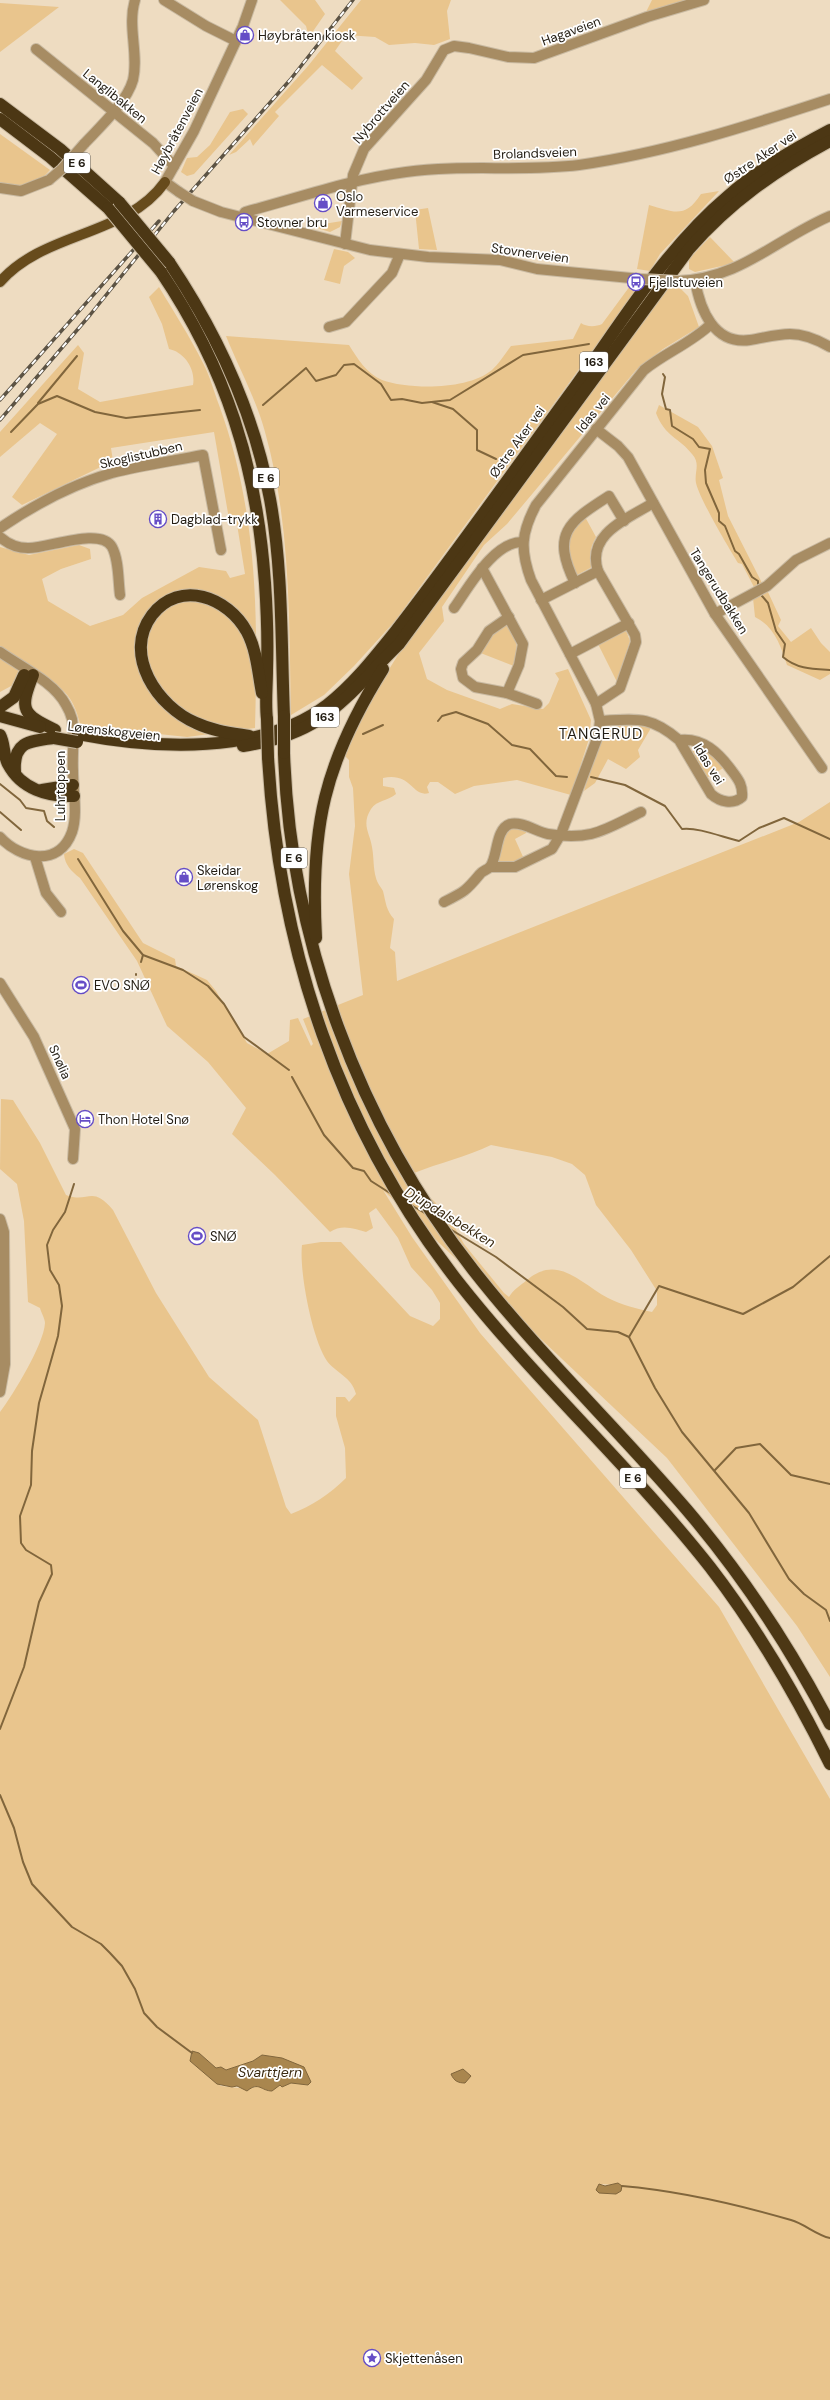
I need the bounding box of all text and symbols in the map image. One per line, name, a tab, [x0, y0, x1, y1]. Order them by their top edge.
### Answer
street label: Hagaveien	[539, 12, 603, 50]
shop icon: Høybråten kiosk	[235, 25, 255, 45]
place label: Høybråten kiosk	[258, 27, 356, 44]
street label: Langlibakken	[80, 65, 150, 127]
street label: Nybrottveien	[349, 77, 413, 147]
street label: Høybråtenveien	[147, 85, 207, 177]
street label: Østre Aker vei	[720, 126, 800, 188]
street label: Brolandsveien	[493, 143, 577, 163]
road number: E 6	[64, 153, 90, 173]
place label: Oslo Varmeservice	[336, 188, 418, 220]
shop icon: Oslo Varmeservice	[313, 193, 333, 213]
bus stop icon: Stovner bru	[234, 212, 254, 232]
place label: Stovner bru	[257, 214, 327, 231]
street label: Stovnerveien	[490, 239, 570, 267]
bus stop icon: Fjellstuveien	[626, 272, 646, 292]
place label: Fjellstuveien	[649, 274, 723, 291]
road number: 163	[580, 352, 608, 372]
street label: Idas vei	[572, 390, 614, 436]
street label: Østre Aker vei	[485, 403, 549, 481]
street label: Skoglistubben	[98, 437, 184, 473]
road number: E 6	[253, 468, 279, 488]
building icon: Dagblad-trykk	[148, 509, 168, 529]
place label: Dagblad-trykk	[171, 511, 258, 528]
street label: Tangerudbakken	[686, 545, 752, 637]
road number: 163	[311, 707, 339, 727]
street label: Lørenskogveien	[67, 718, 161, 744]
district label: TANGERUD	[559, 724, 643, 744]
street label: Idas vei	[690, 740, 728, 788]
street label: Luhrtoppen	[52, 751, 69, 821]
road number: E 6	[281, 848, 307, 868]
place label: Skeidar Lørenskog	[197, 862, 258, 894]
shop icon: Skeidar Lørenskog	[174, 867, 194, 887]
sports icon: EVO SNØ	[71, 975, 91, 995]
place label: EVO SNØ	[94, 977, 150, 994]
street label: Snølia	[45, 1042, 75, 1082]
hotel icon: Thon Hotel Snø	[75, 1109, 95, 1129]
place label: Thon Hotel Snø	[98, 1111, 189, 1128]
water label: Djupdalsbekken	[401, 1183, 499, 1251]
sports icon: SNØ	[187, 1226, 207, 1246]
place label: SNØ	[210, 1228, 237, 1245]
road number: E 6	[620, 1468, 646, 1488]
water label: Svarttjern	[238, 2063, 302, 2081]
place icon: Skjettenåsen	[362, 2348, 382, 2368]
place label: Skjettenåsen	[385, 2350, 463, 2367]

